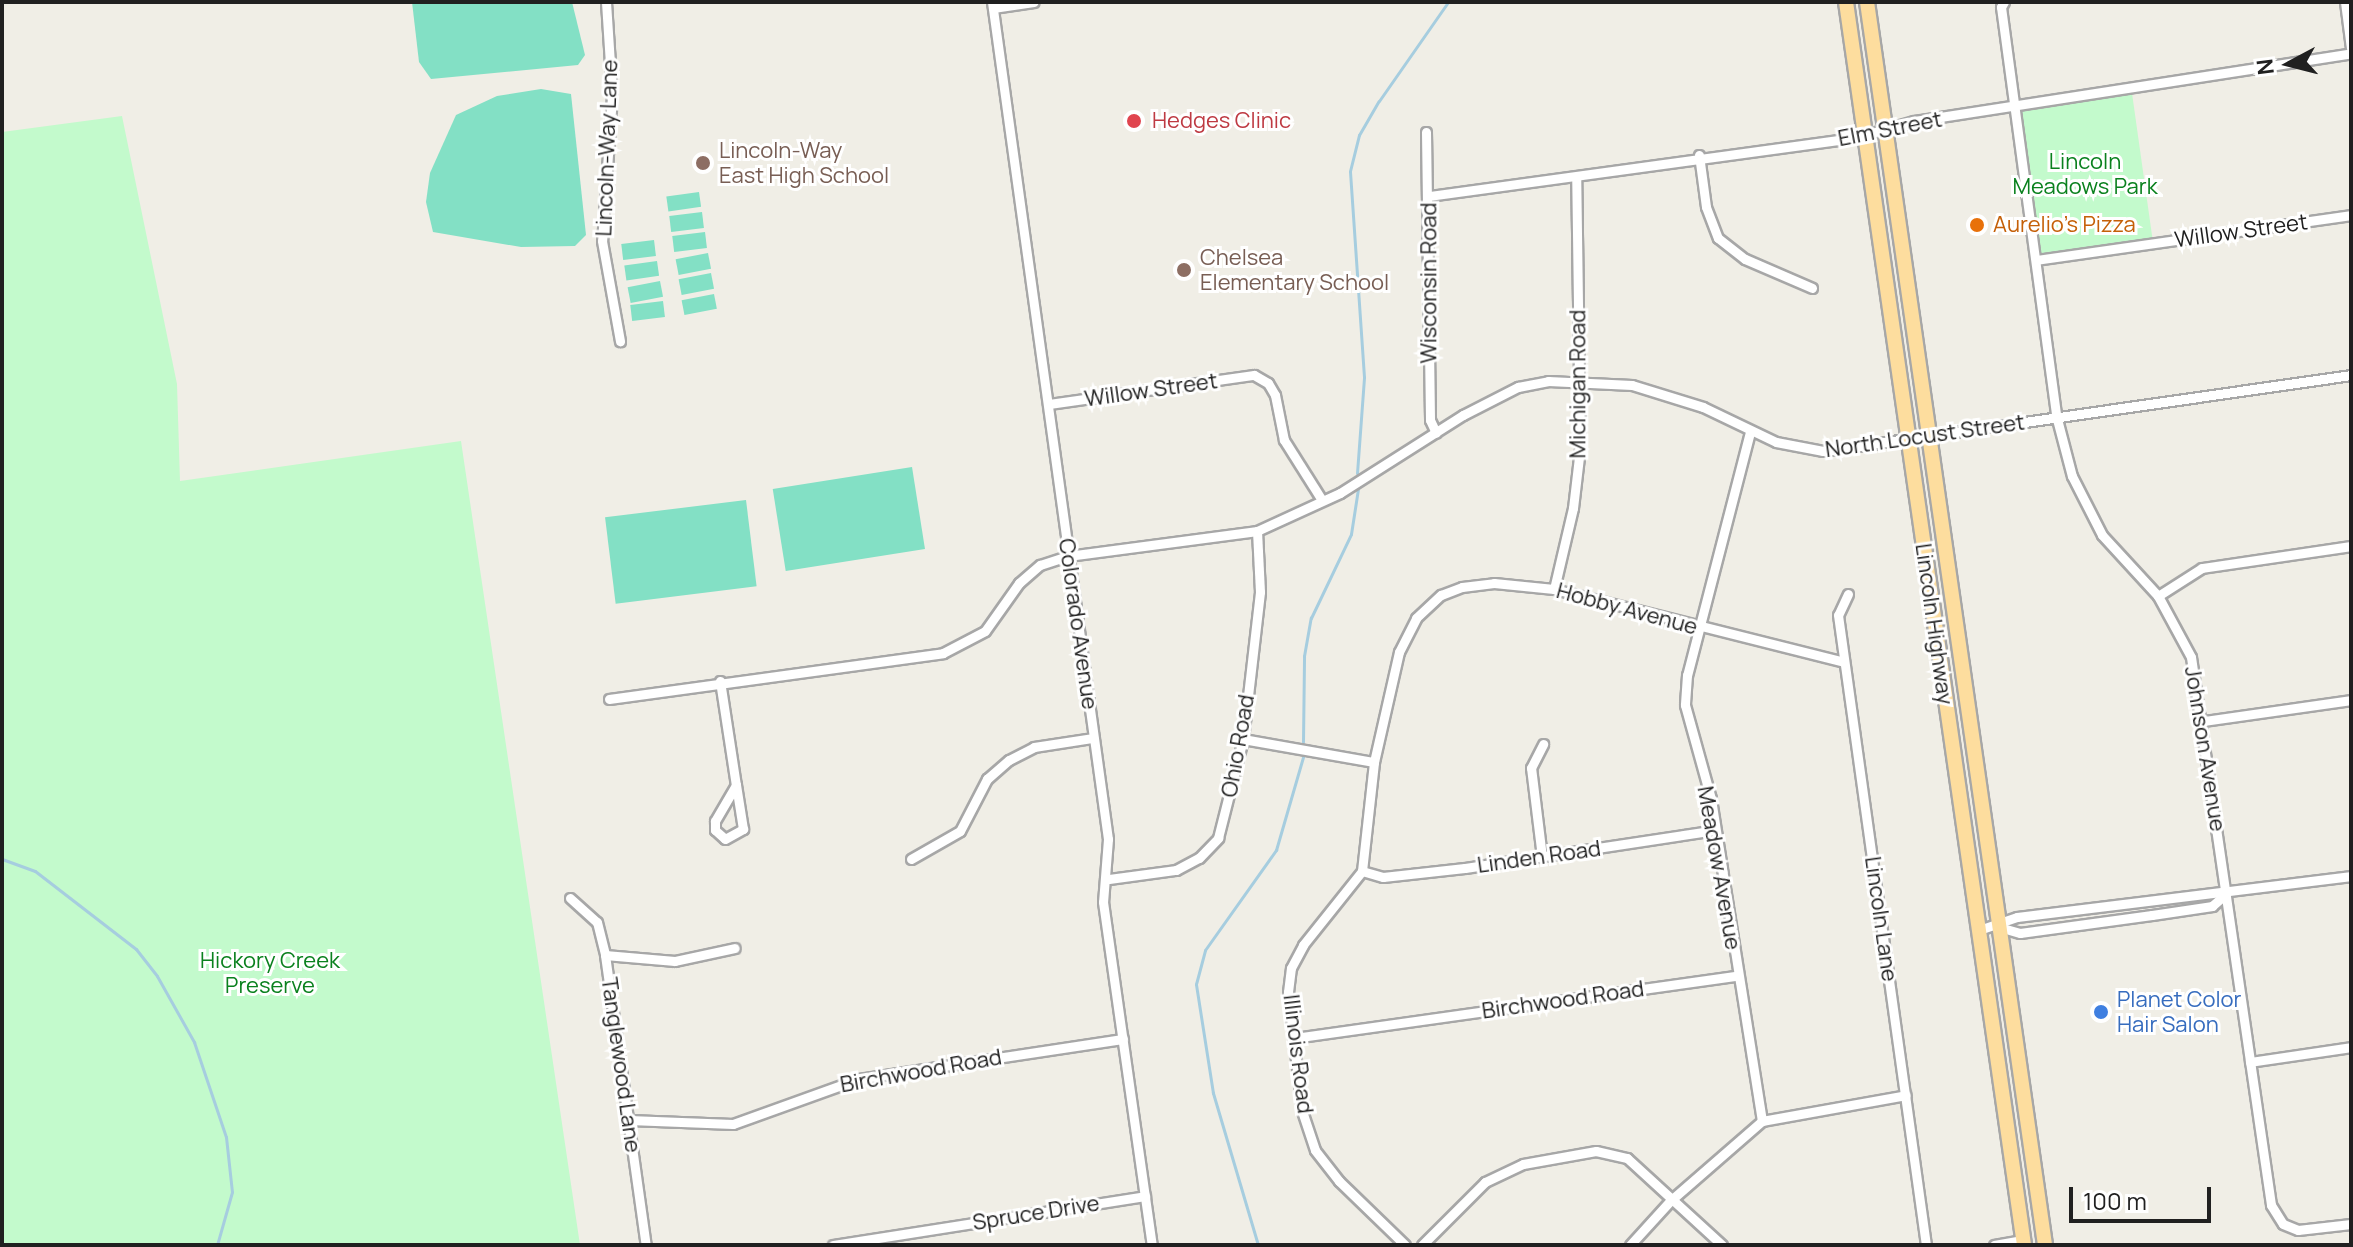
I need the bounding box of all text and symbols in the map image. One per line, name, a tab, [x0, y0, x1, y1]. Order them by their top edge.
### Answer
north arrow	[2249, 24, 2329, 104]
text: N	[2249, 57, 2281, 77]
street label: Lincoln-Way Lane	[591, 59, 623, 237]
street label: Elm Street	[1836, 106, 1944, 152]
place label: Hedges Clinic	[1152, 108, 1291, 134]
marker: Hedges Clinic	[1123, 110, 1145, 132]
place label: Lincoln-Way East High School	[719, 137, 889, 188]
park label: Lincoln Meadows Park	[2012, 148, 2158, 200]
marker: Lincoln-Way East High School	[694, 154, 712, 172]
street label: Wisconsin Road	[1416, 202, 1442, 364]
street label: Willow Street	[2173, 209, 2309, 253]
place label: Aurelio's Pizza	[1993, 212, 2135, 238]
marker: Aurelio's Pizza	[1968, 216, 1986, 234]
place label: Chelsea Elementary School	[1200, 244, 1389, 296]
marker: Chelsea Elementary School	[1175, 261, 1193, 279]
street label: Michigan Road	[1565, 310, 1591, 458]
street label: Willow Street	[1083, 368, 1219, 412]
street label: North Locust Street	[1824, 409, 2026, 463]
street label: Colorado Avenue	[1053, 537, 1103, 711]
street label: Lincoln Highway	[1910, 542, 1958, 706]
street label: Hobby Avenue	[1554, 578, 1700, 640]
street label: Johnson Avenue	[2179, 665, 2231, 833]
street label: Ohio Road	[1216, 693, 1260, 799]
street label: Meadow Avenue	[1692, 784, 1746, 952]
street label: Linden Road	[1476, 835, 1602, 879]
street label: Lincoln Lane	[1859, 855, 1903, 983]
park label: Hickory Creek Preserve	[200, 947, 340, 998]
street label: Tanglewood Lane	[596, 976, 646, 1154]
street label: Birchwood Road	[1480, 976, 1646, 1024]
place label: Planet Color Hair Salon	[2117, 986, 2242, 1038]
street label: Illinois Road	[1278, 993, 1318, 1115]
marker: Planet Color Hair Salon	[2092, 1003, 2110, 1021]
street label: Birchwood Road	[838, 1044, 1004, 1098]
scale bar	[2073, 1171, 2215, 1221]
text: 100 m	[2083, 1184, 2147, 1217]
street label: Spruce Drive	[971, 1190, 1101, 1236]

